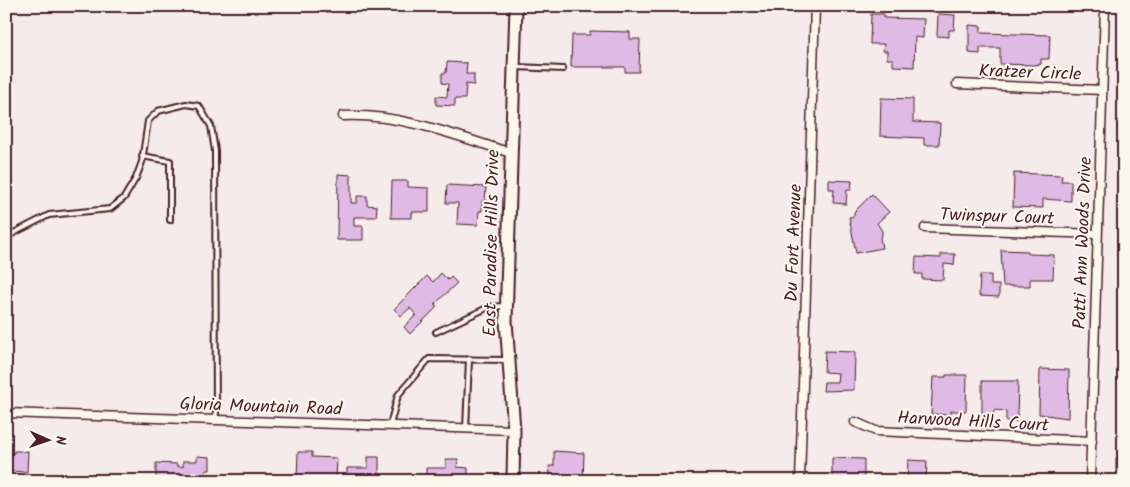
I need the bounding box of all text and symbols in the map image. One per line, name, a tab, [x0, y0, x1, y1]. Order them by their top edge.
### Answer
street label: Kratzer Circle	[978, 57, 1082, 90]
street label: East Paradise Hills Drive	[476, 149, 509, 337]
street label: Patti Ann Woods Drive	[1066, 156, 1101, 330]
street label: Du Fort Avenue	[778, 183, 811, 303]
street label: Twinspur Court	[939, 201, 1056, 234]
street label: Gloria Mountain Road	[179, 390, 344, 425]
street label: Harwood Hills Court	[896, 404, 1050, 441]
north arrow	[22, 414, 72, 464]
text: N	[49, 436, 71, 445]

